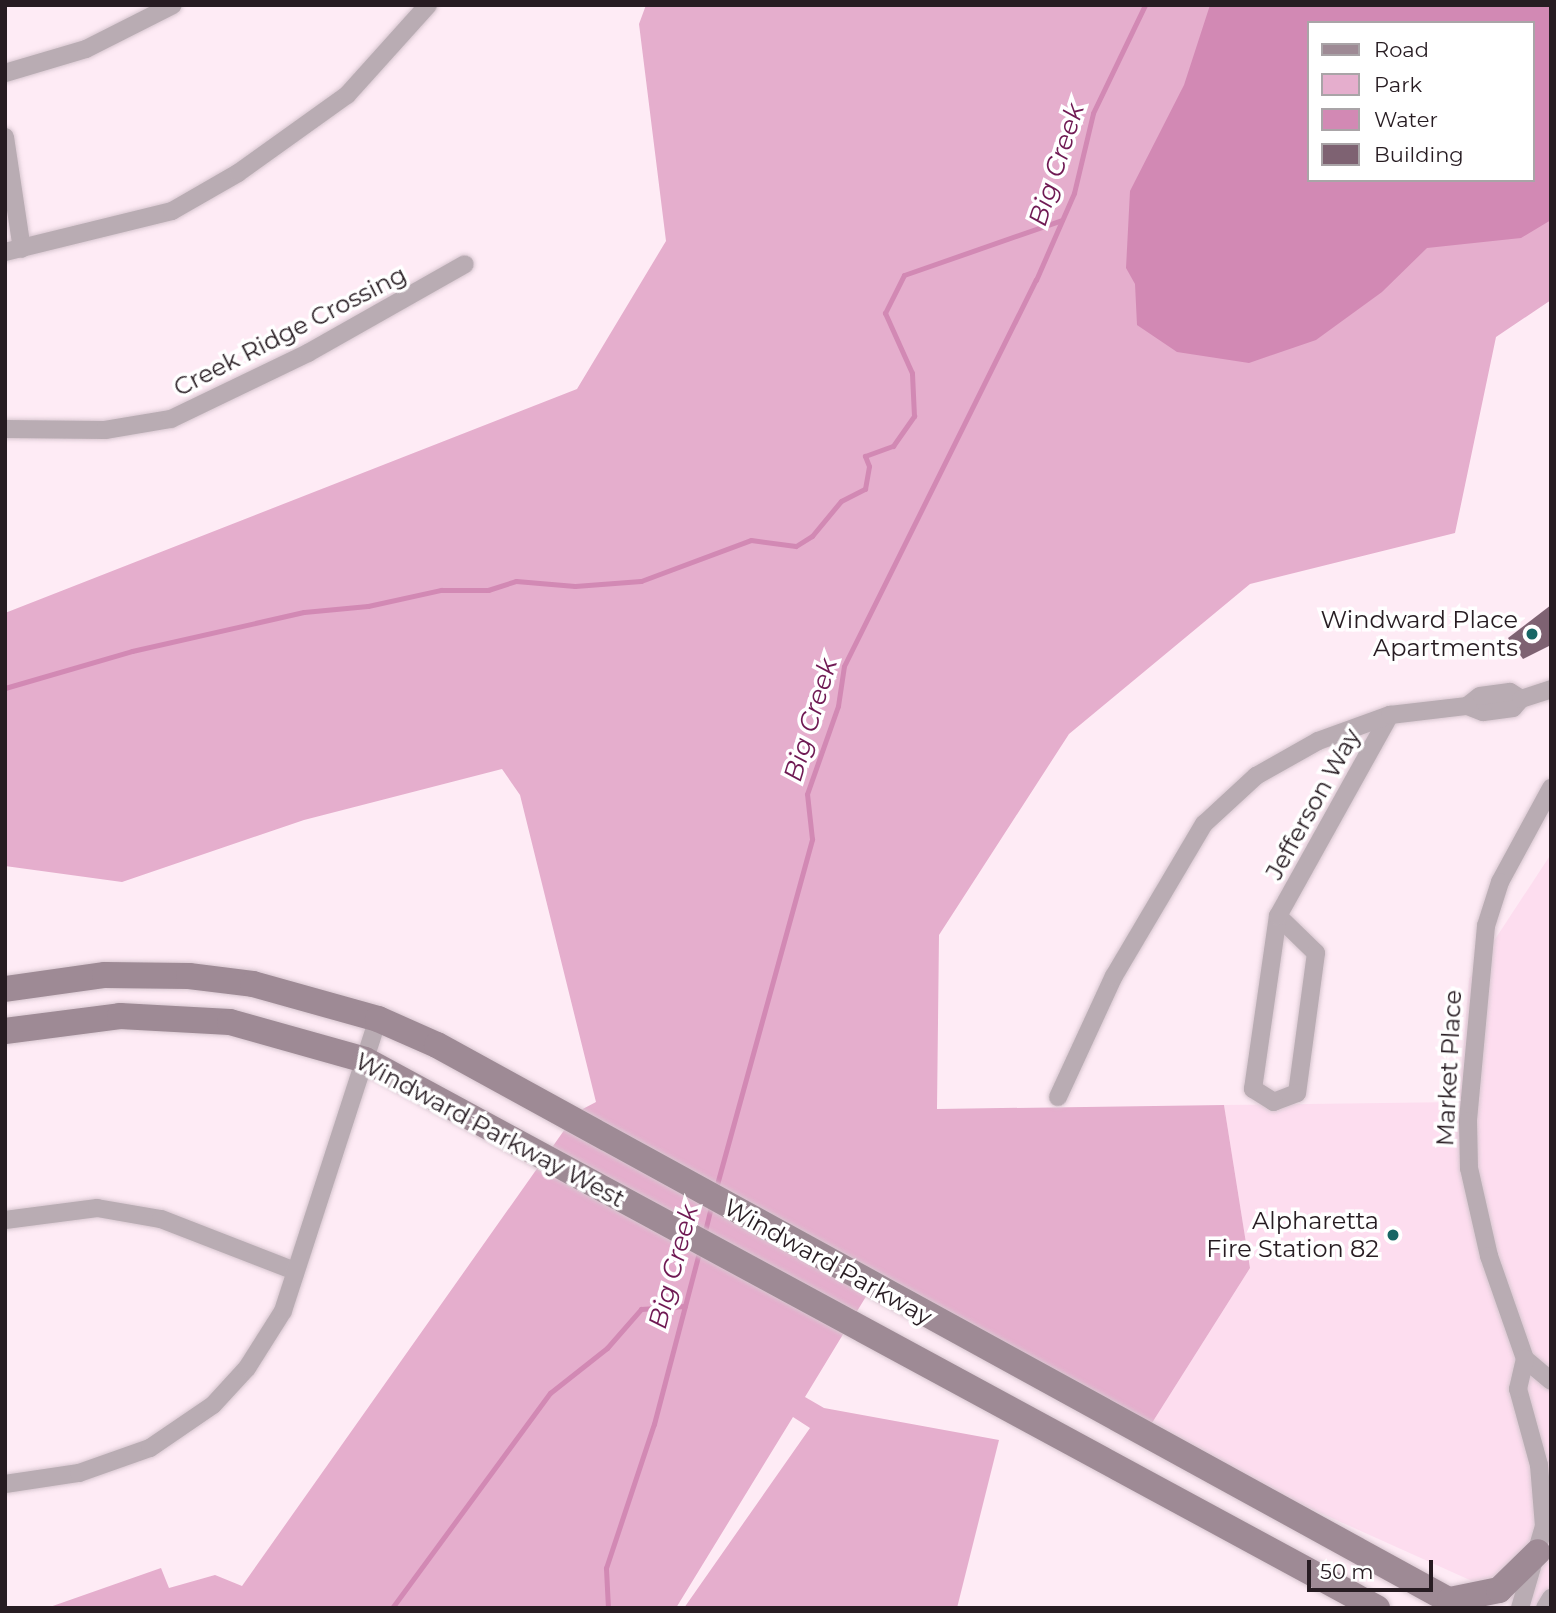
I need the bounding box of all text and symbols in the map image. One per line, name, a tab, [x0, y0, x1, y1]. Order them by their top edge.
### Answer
legend	[1308, 21, 1535, 182]
text: Road	[1374, 37, 1429, 62]
text: Park	[1374, 72, 1422, 97]
water label: Big Creek	[1023, 100, 1091, 230]
text: Water	[1374, 107, 1438, 132]
text: Building	[1374, 142, 1464, 167]
street label: Creek Ridge Crossing	[169, 260, 411, 402]
place label: Windward Place Apartments	[1320, 606, 1518, 662]
marker: Windward Place Apartments	[1524, 626, 1540, 642]
water label: Big Creek	[778, 655, 844, 785]
street label: Jefferson Way	[1260, 724, 1366, 884]
street label: Market Place	[1431, 989, 1467, 1147]
street label: Windward Parkway West	[350, 1047, 630, 1213]
street label: Windward Parkway	[719, 1193, 937, 1331]
water label: Big Creek	[643, 1202, 705, 1332]
place label: Alpharetta Fire Station 82	[1206, 1207, 1379, 1263]
marker: Alpharetta Fire Station 82	[1385, 1227, 1401, 1243]
scale bar	[1311, 1546, 1437, 1590]
text: 50 m	[1320, 1559, 1374, 1584]

